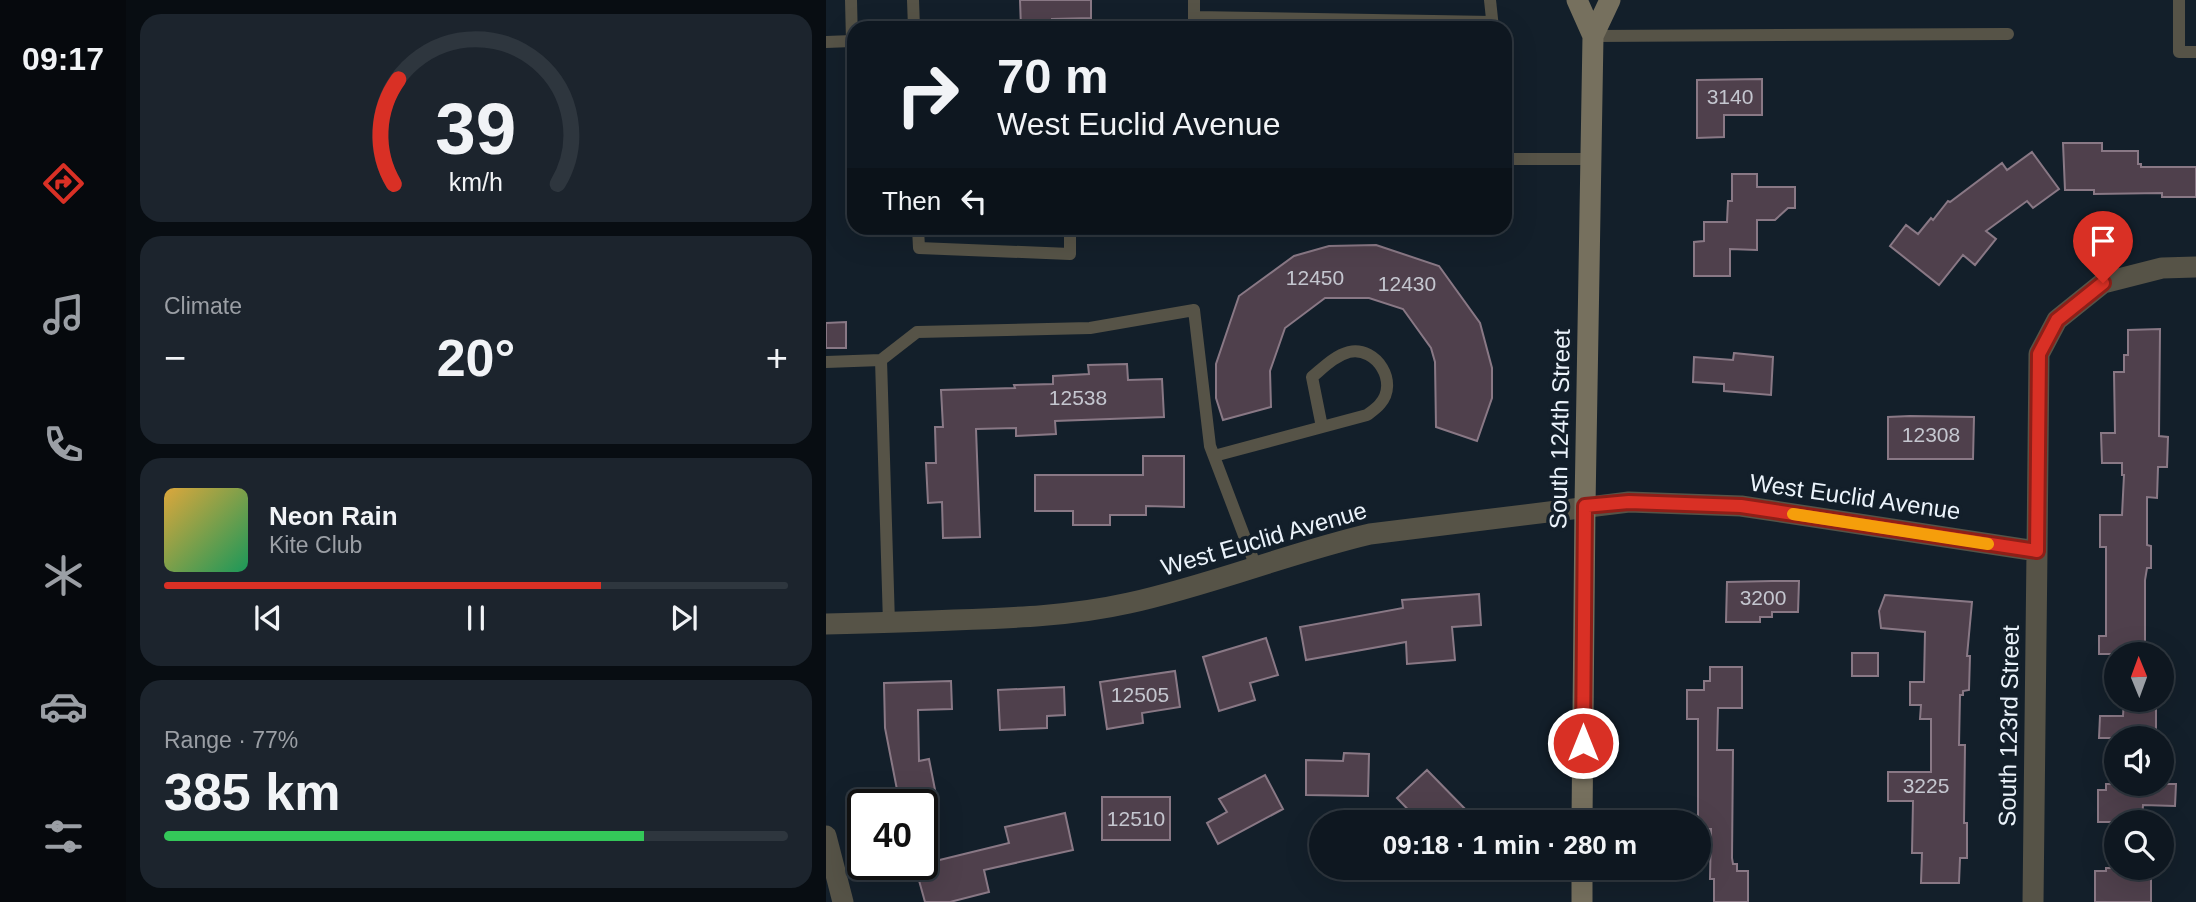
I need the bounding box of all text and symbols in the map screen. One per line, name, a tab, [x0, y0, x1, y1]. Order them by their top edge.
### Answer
text: 09:17	[22, 41, 104, 77]
icon: right	[882, 49, 973, 140]
text: 70 m	[997, 49, 1109, 103]
house number: 3140	[1707, 85, 1753, 108]
text: 39	[436, 88, 516, 169]
text: West Euclid Avenue	[997, 106, 1280, 142]
icon: directions	[39, 159, 88, 208]
text: km/h	[449, 168, 503, 196]
icon: left	[955, 182, 993, 220]
text: Then	[882, 186, 941, 216]
pin	[2073, 211, 2133, 283]
icon: arrive	[2084, 222, 2122, 260]
house number: 12450	[1286, 266, 1344, 289]
house number: 12430	[1378, 272, 1436, 295]
icon: music	[39, 290, 88, 339]
text: Climate	[164, 293, 242, 319]
street label: South 124th Street	[1544, 328, 1575, 529]
text: 20°	[437, 329, 515, 387]
text: −	[164, 337, 186, 379]
text: +	[766, 337, 788, 379]
house number: 12538	[1049, 386, 1107, 409]
icon: phone	[39, 420, 88, 469]
house number: 12308	[1902, 423, 1960, 446]
street label: West Euclid Avenue	[1748, 468, 1962, 525]
street label: West Euclid Avenue	[1158, 496, 1370, 581]
text: Neon Rain	[269, 501, 398, 531]
text: Kite Club	[269, 532, 362, 558]
icon: climate	[39, 551, 88, 600]
house number: 3200	[1740, 586, 1786, 609]
icon: previous	[249, 599, 287, 637]
icon: pause	[457, 599, 495, 637]
icon: next	[665, 599, 703, 637]
street label: South 123rd Street	[1993, 625, 2024, 827]
north arrow	[2104, 642, 2174, 712]
map controls	[2104, 642, 2174, 880]
icon: car	[39, 682, 88, 731]
house number: 12505	[1111, 683, 1169, 706]
position arrow	[1546, 706, 1620, 780]
button: sound	[2104, 726, 2174, 796]
text: Range · 77%	[164, 727, 298, 753]
text: 385 km	[164, 763, 340, 821]
house number: 3225	[1903, 774, 1949, 797]
speed limit sign: 40	[847, 789, 938, 880]
house number: 12510	[1107, 807, 1165, 830]
button: search	[2104, 810, 2174, 880]
icon: filters	[39, 812, 88, 861]
text: 09:18 · 1 min · 280 m	[1383, 830, 1637, 860]

